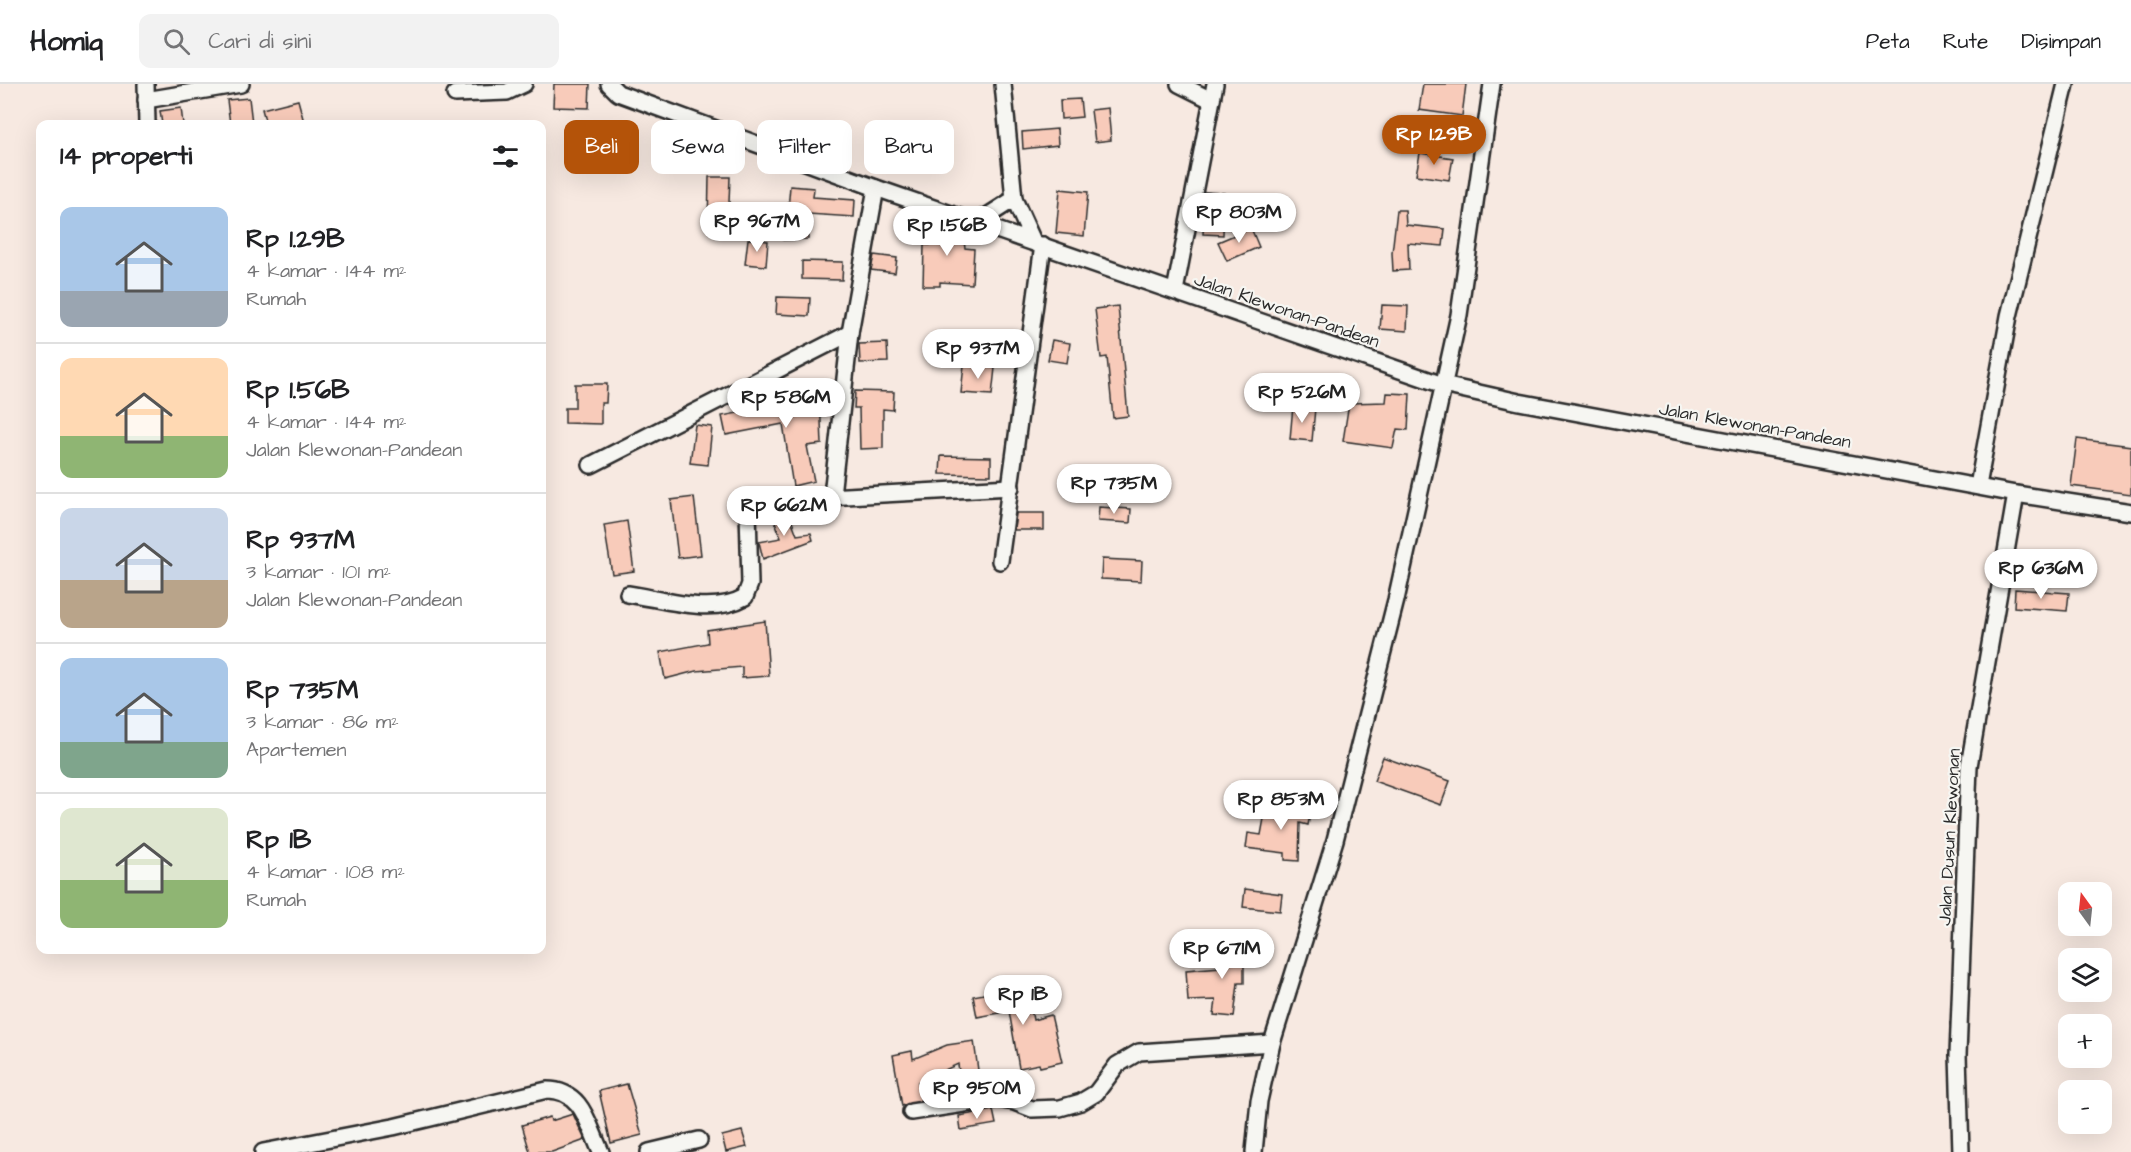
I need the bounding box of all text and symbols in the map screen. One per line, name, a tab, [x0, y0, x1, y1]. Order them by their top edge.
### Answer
search box	[139, 14, 559, 68]
text: Homiq	[30, 22, 103, 61]
icon: search	[160, 25, 193, 58]
text: Cari di sini	[208, 26, 311, 57]
text: Peta	[1866, 27, 1910, 56]
text: Rute	[1943, 27, 1988, 56]
text: Disimpan	[2021, 27, 2101, 56]
pin: Rp 1.29B	[1372, 115, 1496, 166]
chip: Beli	[564, 120, 639, 174]
chip: Sewa	[651, 120, 745, 174]
chip: Filter	[757, 120, 852, 174]
chip: Baru	[864, 120, 954, 174]
text: Rp 1.29B	[1396, 120, 1472, 148]
text: 14 properti	[60, 138, 192, 174]
icon: filters	[489, 140, 522, 173]
pin: Rp 803M	[1184, 193, 1294, 244]
text: Rp 803M	[1196, 198, 1282, 226]
pin: Rp 967M	[702, 202, 812, 253]
pin: Rp 1.56B	[885, 206, 1009, 257]
text: Rp 967M	[714, 207, 800, 235]
text: Rp 1.56B	[907, 211, 987, 239]
text: Rp 1.29B	[246, 221, 345, 257]
icon: home	[108, 231, 180, 303]
text: 4 kamar · 144 m²	[246, 257, 407, 285]
street label: Jalan Klewonan-Pandean	[1191, 267, 1383, 354]
text: Rumah	[246, 285, 306, 313]
pin: Rp 937M	[923, 329, 1033, 380]
text: Rp 937M	[936, 334, 1020, 362]
text: Rp 1.56B	[246, 372, 350, 408]
pin: Rp 526M	[1247, 373, 1357, 424]
pin: Rp 586M	[731, 378, 841, 429]
text: Rp 526M	[1258, 378, 1346, 406]
icon: home	[108, 382, 180, 454]
text: Rp 586M	[741, 383, 831, 411]
street label: Jalan Klewonan-Pandean	[1657, 396, 1853, 455]
text: 4 kamar · 144 m²	[246, 408, 407, 436]
text: Jalan Klewonan-Pandean	[246, 436, 462, 464]
pin: Rp 735M	[1059, 464, 1169, 515]
text: Rp 735M	[1071, 469, 1157, 497]
pin: Rp 662M	[729, 486, 839, 537]
text: Rp 662M	[741, 491, 827, 519]
text: Rp 937M	[246, 522, 355, 558]
icon: home	[108, 532, 180, 604]
pin: Rp 636M	[1986, 549, 2096, 600]
text: Rp 636M	[1998, 554, 2084, 582]
text: 3 kamar · 101 m²	[246, 558, 391, 586]
text: Jalan Klewonan-Pandean	[246, 586, 462, 614]
text: Rp 735M	[246, 672, 359, 708]
icon: home	[108, 682, 180, 754]
text: 3 kamar · 86 m²	[246, 708, 399, 736]
text: Apartemen	[246, 736, 346, 764]
street label: Jalan Dusun Klewonan	[1932, 748, 1967, 926]
pin: Rp 853M	[1226, 780, 1336, 831]
text: Rp 853M	[1237, 785, 1325, 813]
text: Rp 1B	[246, 822, 311, 858]
icon: home	[108, 832, 180, 904]
text: 4 kamar · 108 m²	[246, 858, 405, 886]
north arrow	[2058, 882, 2112, 936]
map controls	[2058, 882, 2112, 1134]
text: Rumah	[246, 886, 306, 914]
pin: Rp 671M	[1167, 929, 1277, 980]
text: Rp 671M	[1183, 934, 1261, 962]
button: layers	[2058, 948, 2112, 1002]
pin: Rp 1B	[981, 975, 1065, 1026]
text: Rp 1B	[998, 980, 1048, 1008]
button: +	[2058, 1014, 2112, 1068]
pin: Rp 950M	[922, 1069, 1032, 1120]
text: Rp 950M	[933, 1074, 1021, 1102]
button: −	[2058, 1080, 2112, 1134]

